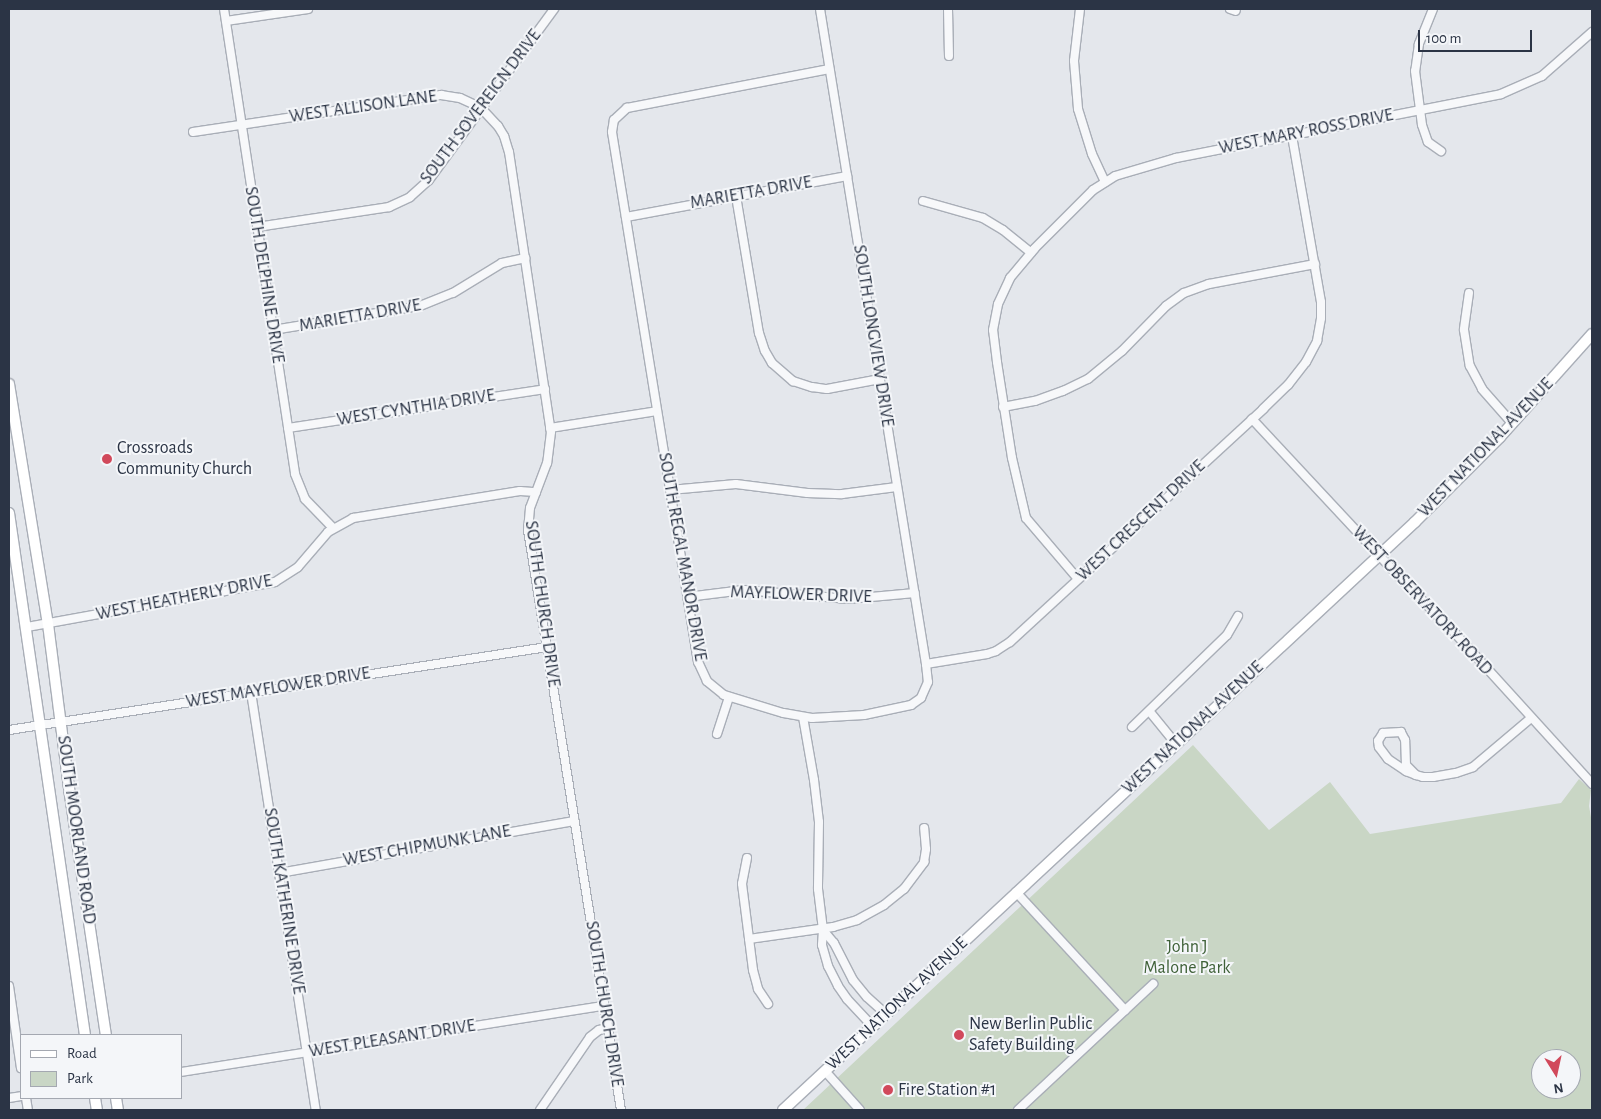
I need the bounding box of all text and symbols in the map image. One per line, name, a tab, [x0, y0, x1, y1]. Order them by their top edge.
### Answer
scale bar	[1421, 20, 1535, 52]
street label: SOUTH SOVEREIGN DRIVE	[416, 25, 546, 189]
text: 100 m	[1426, 31, 1461, 46]
street label: WEST ALLISON LANE	[288, 86, 438, 128]
street label: WEST MARY ROSS DRIVE	[1217, 104, 1395, 160]
street label: MARIETTA DRIVE	[689, 172, 813, 214]
street label: SOUTH DELPHINE DRIVE	[239, 185, 289, 365]
street label: SOUTH LONGVIEW DRIVE	[848, 243, 898, 429]
street label: MARIETTA DRIVE	[298, 295, 422, 337]
street label: WEST NATIONAL AVENUE	[1414, 374, 1558, 522]
street label: WEST CYNTHIA DRIVE	[335, 385, 497, 431]
place label: Crossroads Community Church	[117, 438, 252, 480]
street label: SOUTH REGAL MANOR DRIVE	[653, 451, 711, 663]
marker: Crossroads Community Church	[101, 453, 113, 465]
street label: WEST CRESCENT DRIVE	[1072, 456, 1210, 586]
street label: SOUTH CHURCH DRIVE	[520, 519, 564, 689]
street label: WEST OBSERVATORY ROAD	[1347, 522, 1497, 680]
street label: WEST HEATHERLY DRIVE	[94, 570, 274, 626]
street label: MAYFLOWER DRIVE	[730, 582, 872, 608]
street label: WEST NATIONAL AVENUE	[1118, 657, 1268, 799]
street label: WEST MAYFLOWER DRIVE	[184, 663, 372, 713]
street label: SOUTH MOORLAND ROAD	[52, 734, 100, 926]
street label: SOUTH KATHERINE DRIVE	[259, 806, 309, 996]
street label: WEST CHIPMUNK LANE	[341, 821, 513, 871]
street label: SOUTH CHURCH DRIVE	[580, 920, 628, 1088]
street label: WEST NATIONAL AVENUE	[822, 933, 972, 1075]
park label: John J Malone Park	[1143, 937, 1231, 980]
place label: New Berlin Public Safety Building	[969, 1014, 1092, 1056]
street label: WEST PLEASANT DRIVE	[307, 1015, 477, 1063]
marker: New Berlin Public Safety Building	[953, 1029, 965, 1041]
legend	[20, 1034, 182, 1099]
text: Road	[67, 1046, 97, 1061]
north arrow	[1531, 1049, 1581, 1099]
text: Park	[67, 1071, 93, 1086]
place label: Fire Station #1	[898, 1079, 996, 1101]
text: N	[1552, 1080, 1564, 1096]
marker: Fire Station #1	[882, 1084, 894, 1096]

